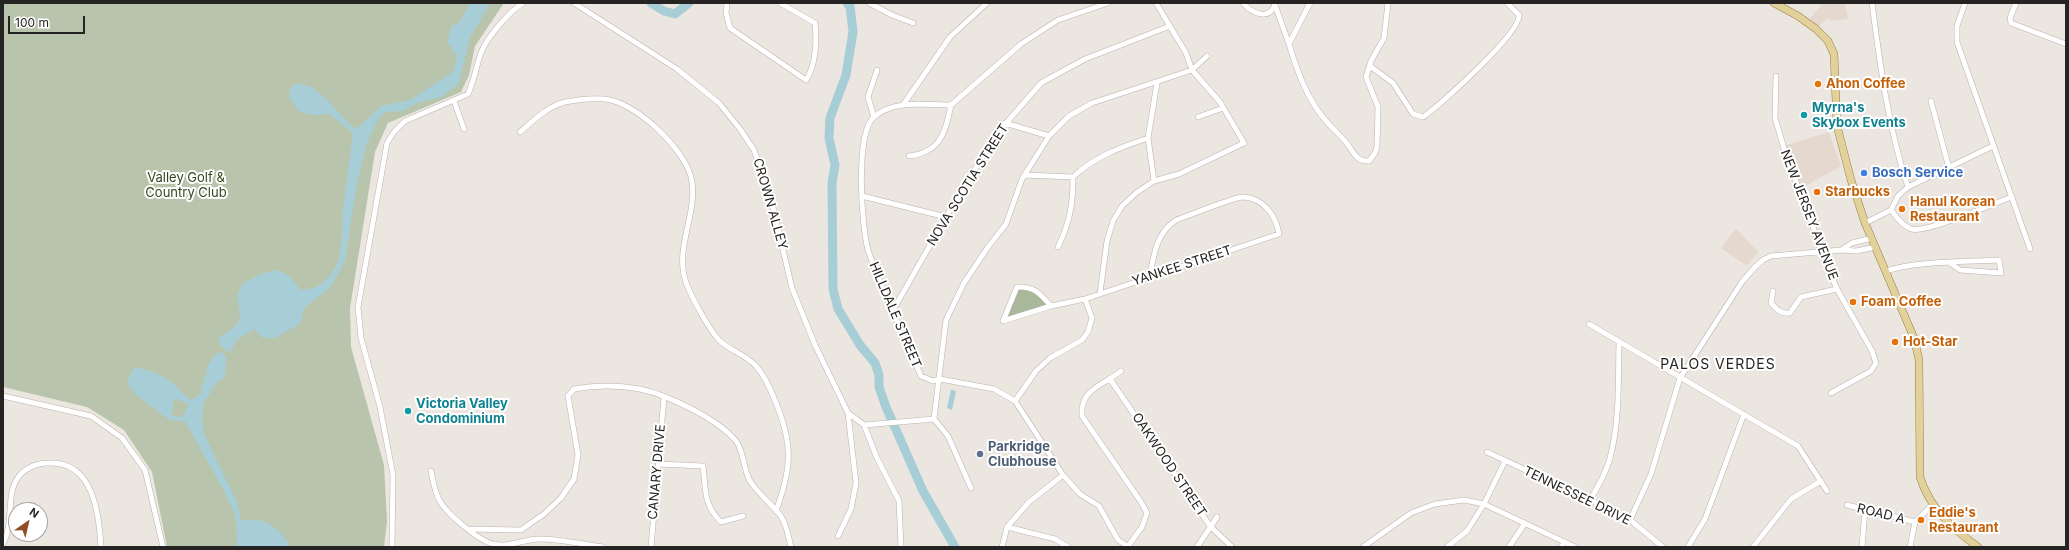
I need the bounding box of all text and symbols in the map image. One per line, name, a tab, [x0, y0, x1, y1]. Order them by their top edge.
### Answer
scale bar	[10, 8, 87, 34]
text: 100 m	[15, 15, 49, 30]
place label: Ahon Coffee	[1826, 76, 1906, 92]
marker: Ahon Coffee	[1813, 79, 1823, 89]
place label: Myrna's Skybox Events	[1812, 100, 1906, 131]
marker: Myrna's Skybox Events	[1799, 110, 1809, 120]
street label: NOVA SCOTIA STREET	[924, 121, 1012, 249]
street label: NEW JERSEY AVENUE	[1777, 148, 1841, 282]
street label: CROWN ALLEY	[749, 156, 791, 252]
place label: Bosch Service	[1872, 165, 1963, 181]
marker: Bosch Service	[1859, 168, 1869, 178]
park label: Valley Golf & Country Club	[145, 170, 227, 201]
place label: Starbucks	[1825, 184, 1890, 200]
marker: Starbucks	[1812, 187, 1822, 197]
place label: Hanul Korean Restaurant	[1910, 194, 1995, 225]
marker: Hanul Korean Restaurant	[1897, 204, 1907, 214]
street label: YANKEE STREET	[1130, 243, 1234, 289]
street label: HILLDALE STREET	[866, 260, 924, 370]
place label: Foam Coffee	[1861, 294, 1941, 310]
marker: Foam Coffee	[1848, 297, 1858, 307]
place label: Hot-Star	[1903, 334, 1957, 350]
marker: Hot-Star	[1890, 337, 1900, 347]
district label: PALOS VERDES	[1660, 357, 1776, 373]
place label: Victoria Valley Condominium	[416, 396, 508, 427]
marker: Victoria Valley Condominium	[403, 406, 413, 416]
street label: OAKWOOD STREET	[1128, 410, 1210, 520]
street label: CANARY DRIVE	[645, 424, 669, 520]
place label: Parkridge Clubhouse	[988, 439, 1057, 470]
marker: Parkridge Clubhouse	[975, 449, 985, 459]
street label: TENNESSEE DRIVE	[1521, 463, 1633, 529]
street label: ROAD A	[1855, 501, 1907, 527]
north arrow	[8, 502, 48, 542]
text: N	[27, 505, 42, 521]
place label: Eddie's Restaurant	[1929, 505, 1998, 536]
marker: Eddie's Restaurant	[1916, 515, 1926, 525]

